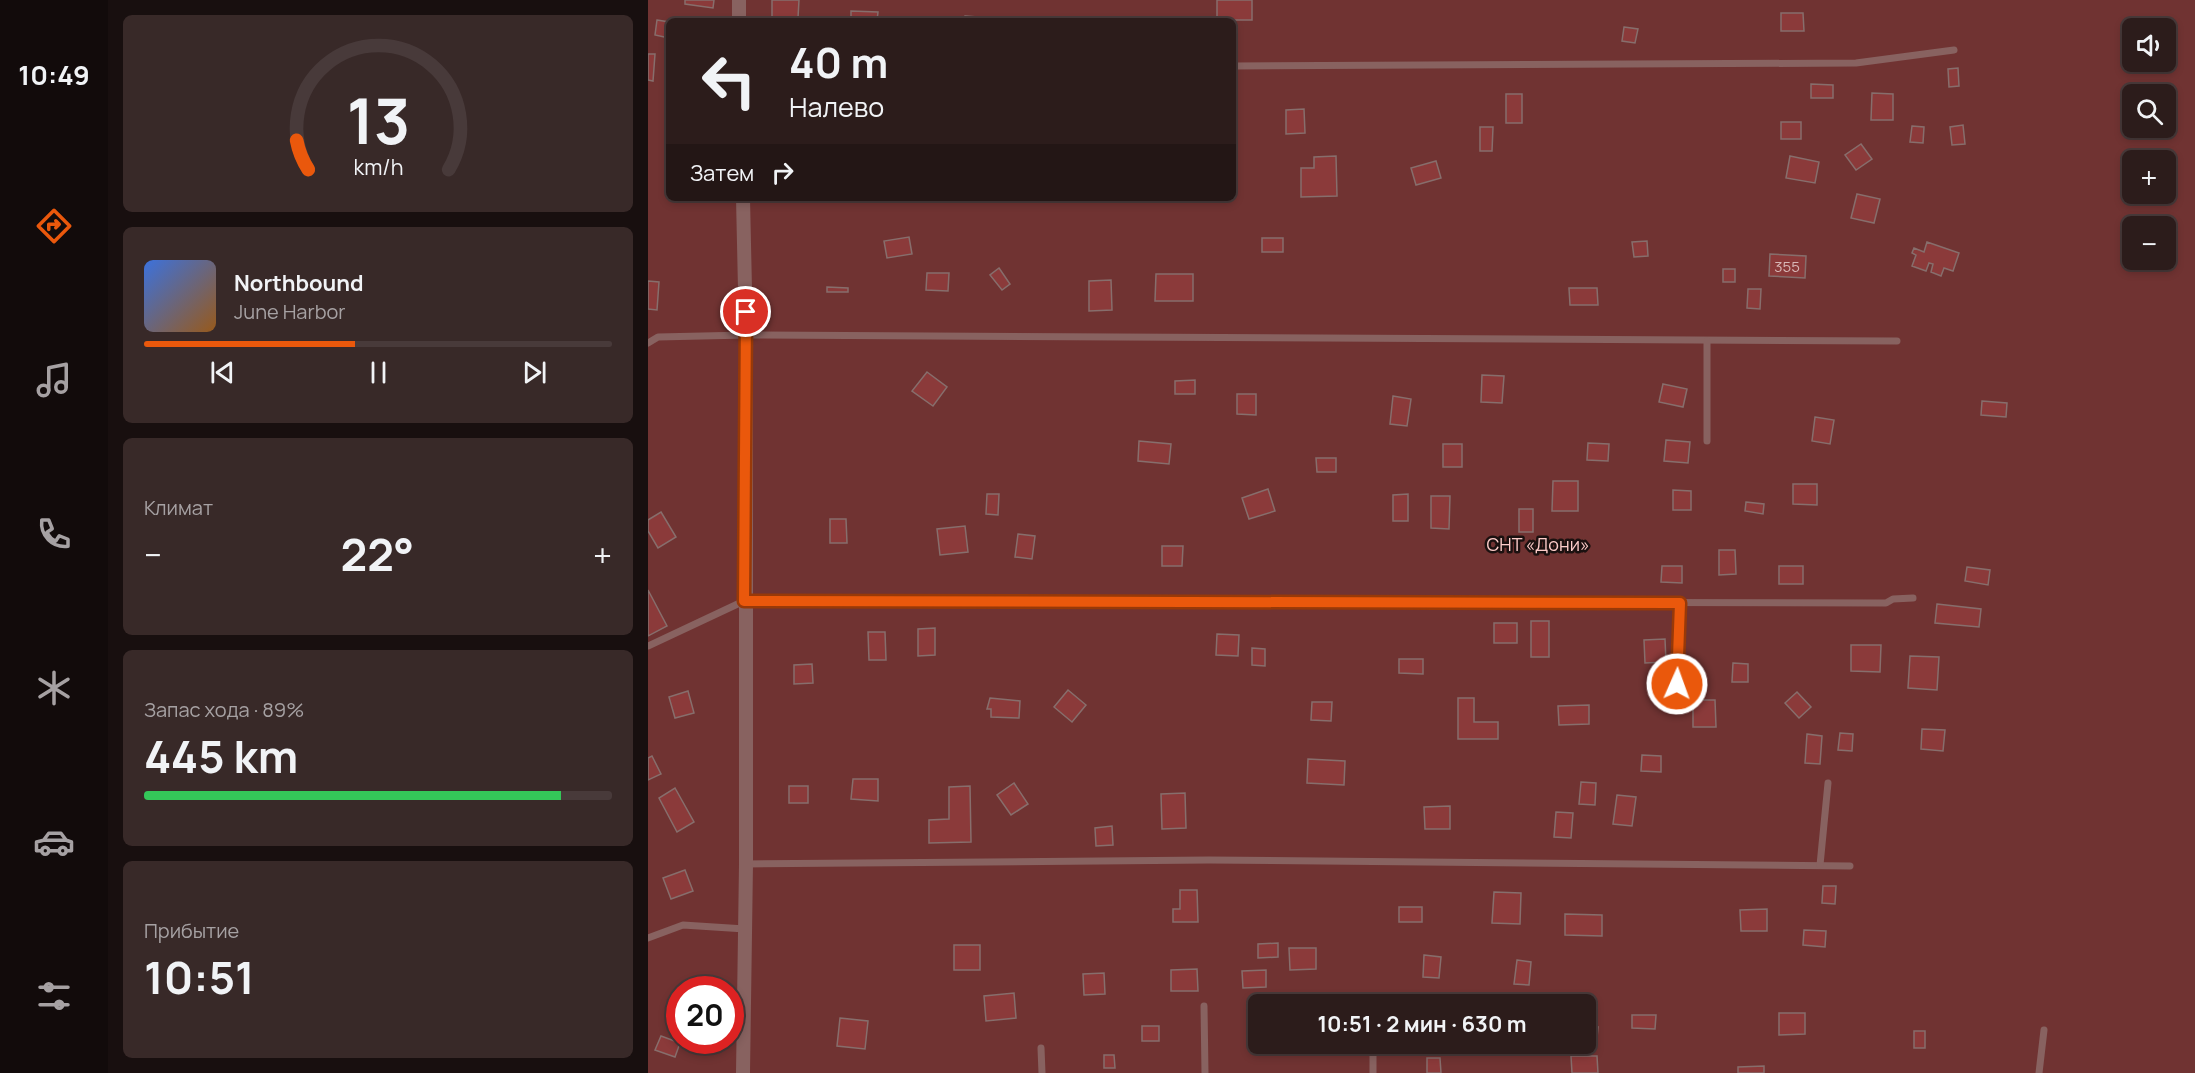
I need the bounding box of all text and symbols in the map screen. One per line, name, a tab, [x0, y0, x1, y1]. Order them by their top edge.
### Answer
map controls	[2122, 18, 2176, 270]
button: sound	[2122, 18, 2176, 72]
text: 40 m	[789, 33, 888, 91]
icon: left	[690, 42, 768, 120]
text: 10:49	[18, 56, 90, 93]
text: 13	[346, 77, 410, 163]
button: search	[2122, 84, 2176, 138]
text: Налево	[789, 88, 884, 125]
button: +	[2122, 150, 2176, 204]
text: km/h	[353, 153, 403, 182]
icon: right	[766, 156, 799, 189]
text: Затем	[690, 158, 754, 188]
icon: directions	[33, 205, 75, 247]
button: −	[2122, 216, 2176, 270]
house number: 355	[1774, 256, 1800, 277]
text: Northbound	[234, 268, 364, 298]
pin	[720, 286, 771, 337]
icon: arrive	[729, 295, 762, 328]
text: June Harbor	[234, 298, 346, 325]
icon: previous	[206, 356, 239, 389]
icon: pause	[362, 356, 395, 389]
icon: next	[518, 356, 551, 389]
icon: music	[33, 359, 75, 401]
text: Климат	[144, 494, 213, 521]
icon: phone	[33, 513, 75, 555]
text: 22°	[340, 523, 414, 585]
text: −	[144, 532, 162, 577]
text: +	[593, 532, 612, 577]
park label: СНТ «Дони»	[1486, 532, 1590, 556]
position arrow	[1645, 652, 1709, 716]
icon: climate	[33, 667, 75, 709]
text: Запас хода · 89%	[144, 696, 304, 723]
text: 445 km	[144, 725, 298, 787]
icon: car	[33, 821, 75, 863]
text: Прибытие	[144, 917, 239, 944]
text: 10:51	[144, 946, 255, 1008]
icon: filters	[33, 975, 75, 1017]
speed limit sign: 20	[666, 976, 744, 1054]
text: 10:51 · 2 мин · 630 m	[1317, 1009, 1527, 1039]

